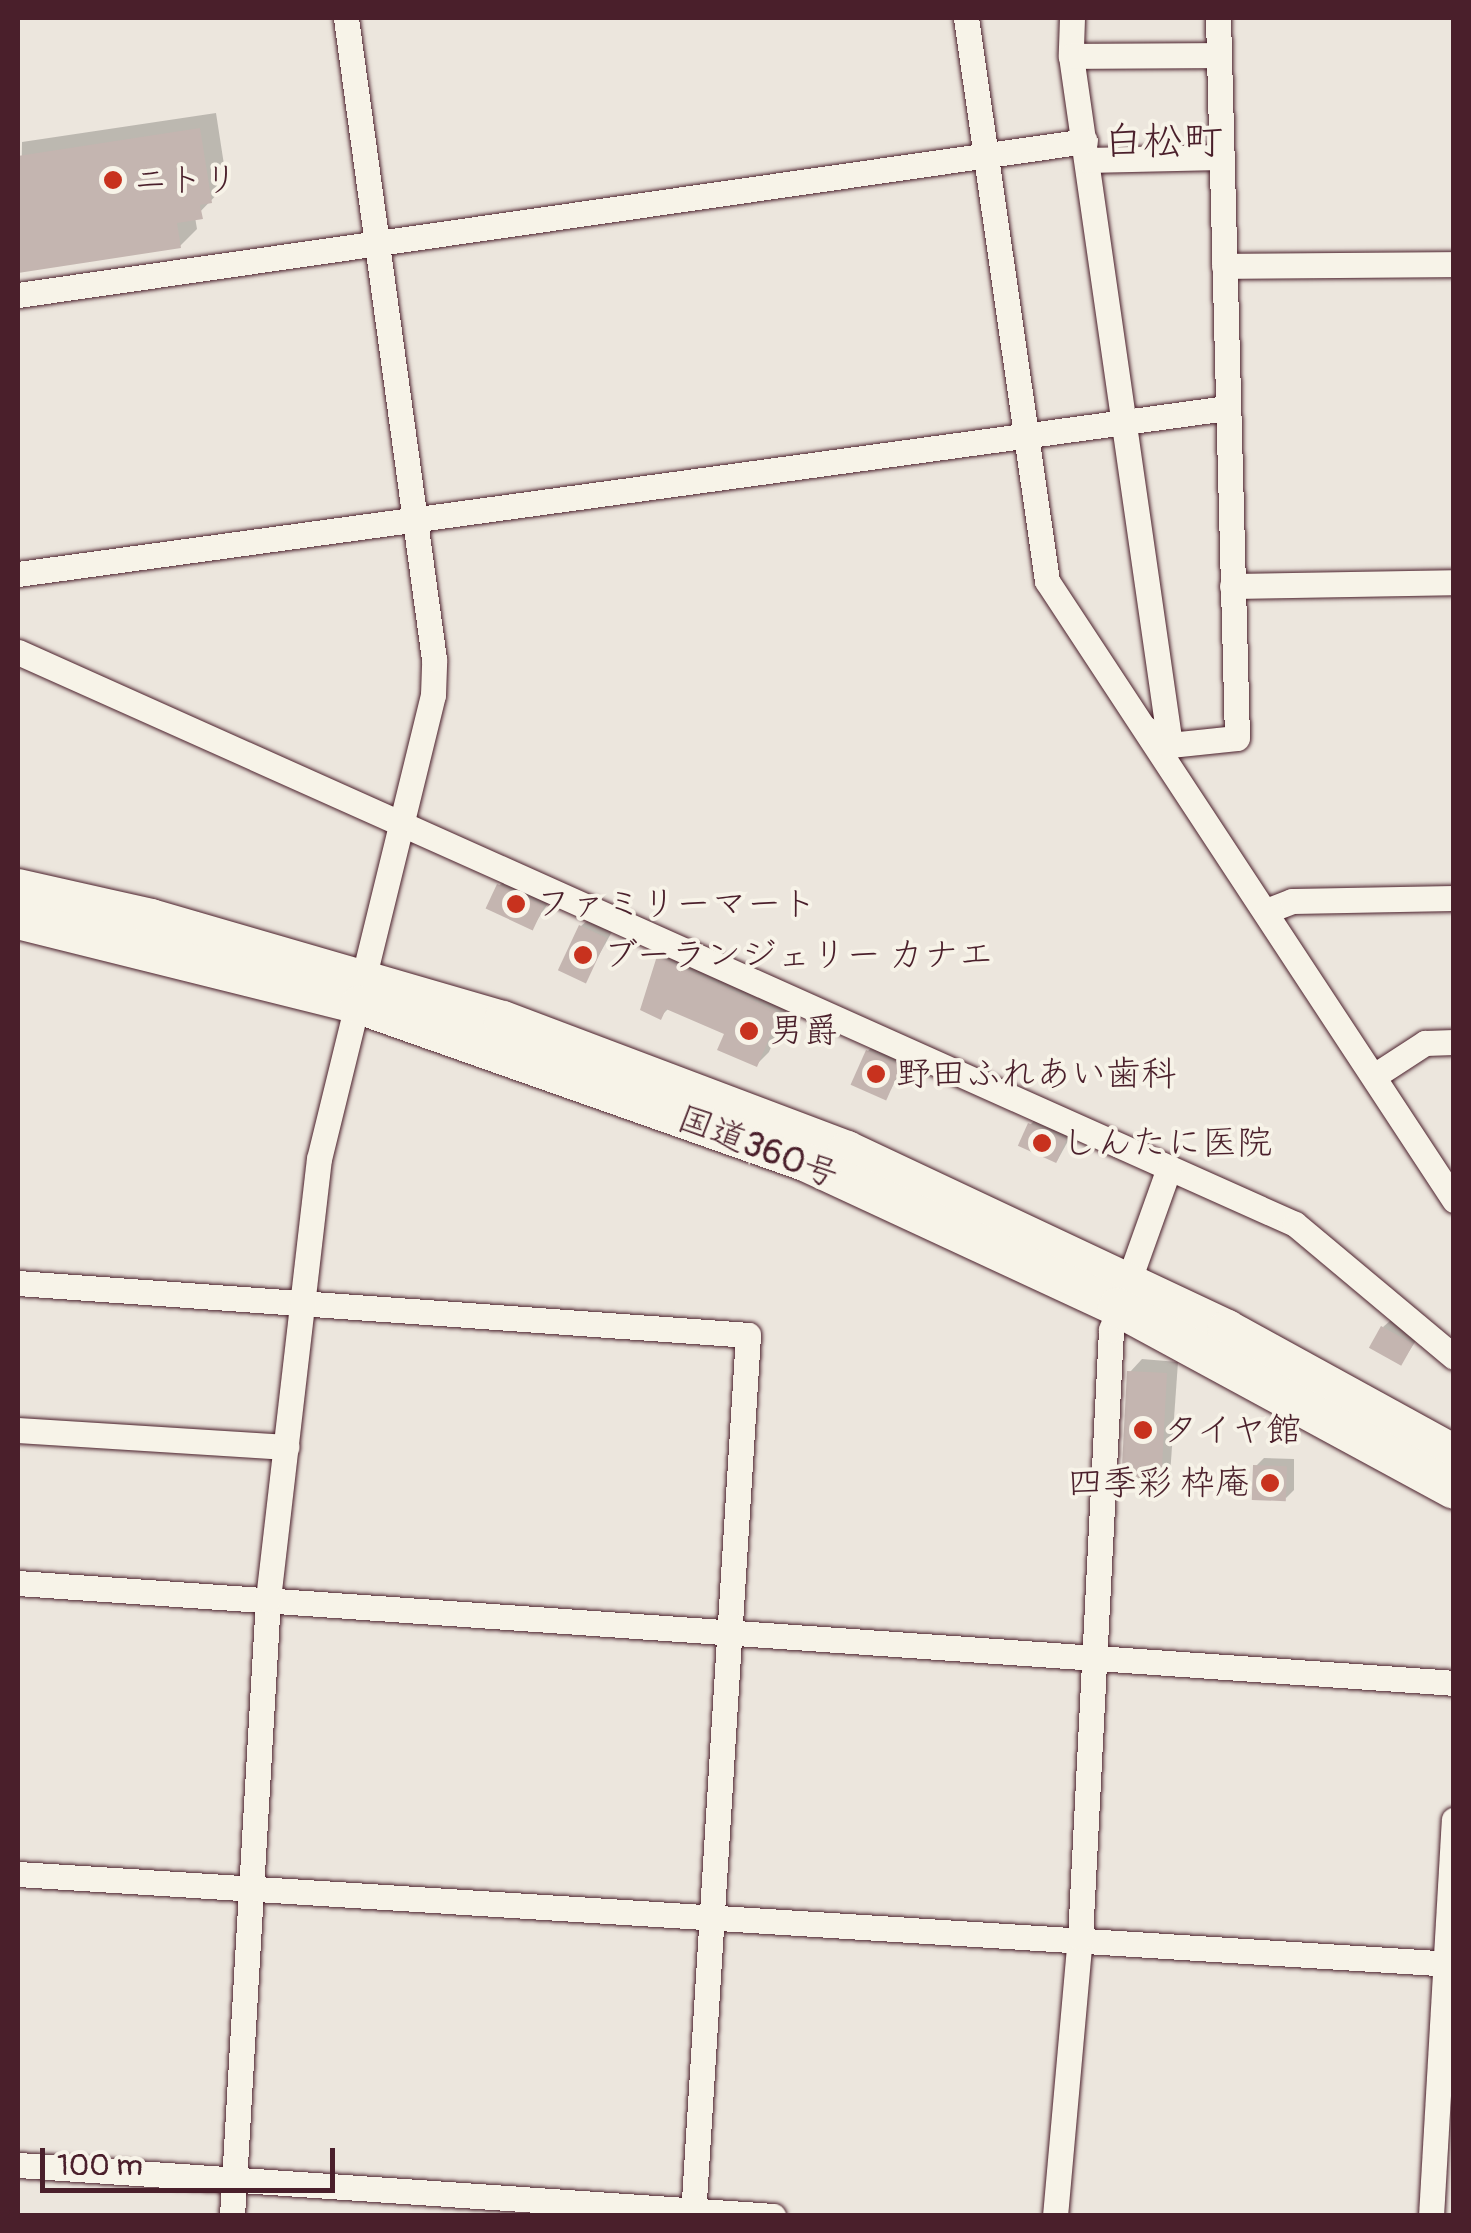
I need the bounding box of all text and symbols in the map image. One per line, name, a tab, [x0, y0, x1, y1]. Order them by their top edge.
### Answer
district label: 白松町	[1103, 118, 1223, 166]
place label: ニトリ	[133, 159, 238, 201]
marker: ニトリ	[102, 169, 124, 191]
place label: ファミリーマート	[536, 883, 816, 925]
marker: ファミリーマート	[505, 893, 527, 915]
place label: ブーランジェリー カナエ	[603, 934, 994, 976]
marker: ブーランジェリー カナエ	[572, 944, 594, 966]
place label: 男爵	[769, 1010, 839, 1052]
marker: 男爵	[738, 1020, 760, 1042]
place label: 野田ふれあい歯科	[896, 1053, 1176, 1095]
marker: 野田ふれあい歯科	[865, 1063, 887, 1085]
street label: 国道360号	[672, 1097, 844, 1197]
place label: しんたに医院	[1062, 1122, 1272, 1164]
marker: しんたに医院	[1031, 1132, 1053, 1154]
place label: タイヤ館	[1163, 1409, 1303, 1451]
marker: タイヤ館	[1132, 1419, 1154, 1441]
place label: 四季彩 枠庵	[1067, 1462, 1250, 1504]
marker: 四季彩 枠庵	[1259, 1472, 1281, 1494]
scale bar	[45, 2128, 340, 2190]
text: 100 m	[57, 2147, 143, 2184]

